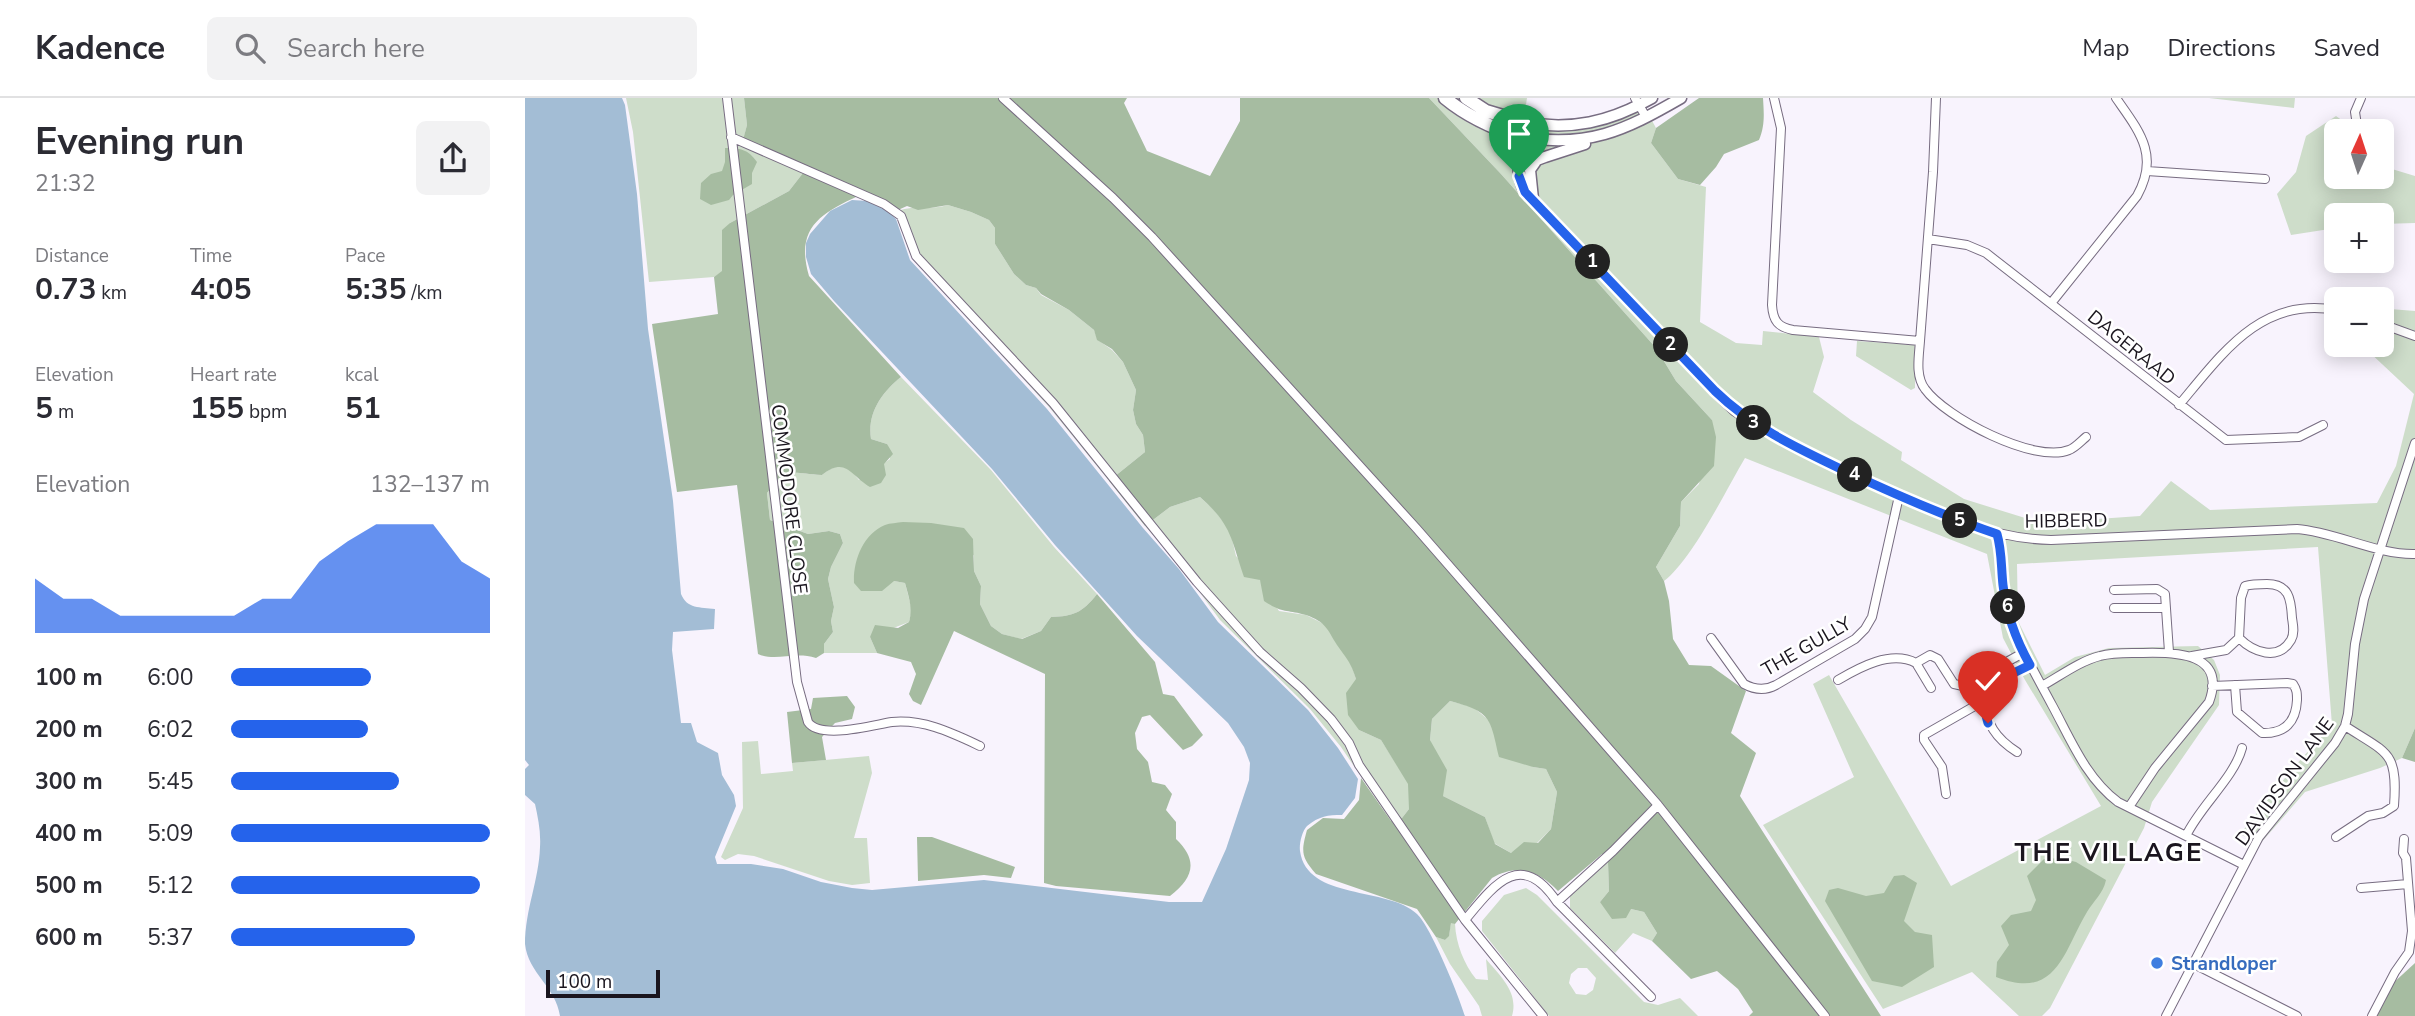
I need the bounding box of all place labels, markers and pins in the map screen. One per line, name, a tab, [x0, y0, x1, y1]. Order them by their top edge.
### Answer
pin	[1489, 104, 1549, 176]
pin: 1	[1575, 244, 1611, 280]
pin: 2	[1653, 328, 1689, 362]
pin: 3	[1737, 406, 1771, 440]
pin: 4	[1837, 458, 1873, 492]
pin: 5	[1943, 504, 1977, 538]
pin: 6	[1991, 589, 2025, 624]
pin	[1958, 651, 2018, 723]
place label: Strandloper	[2171, 951, 2277, 977]
marker: Strandloper	[2149, 955, 2165, 971]

